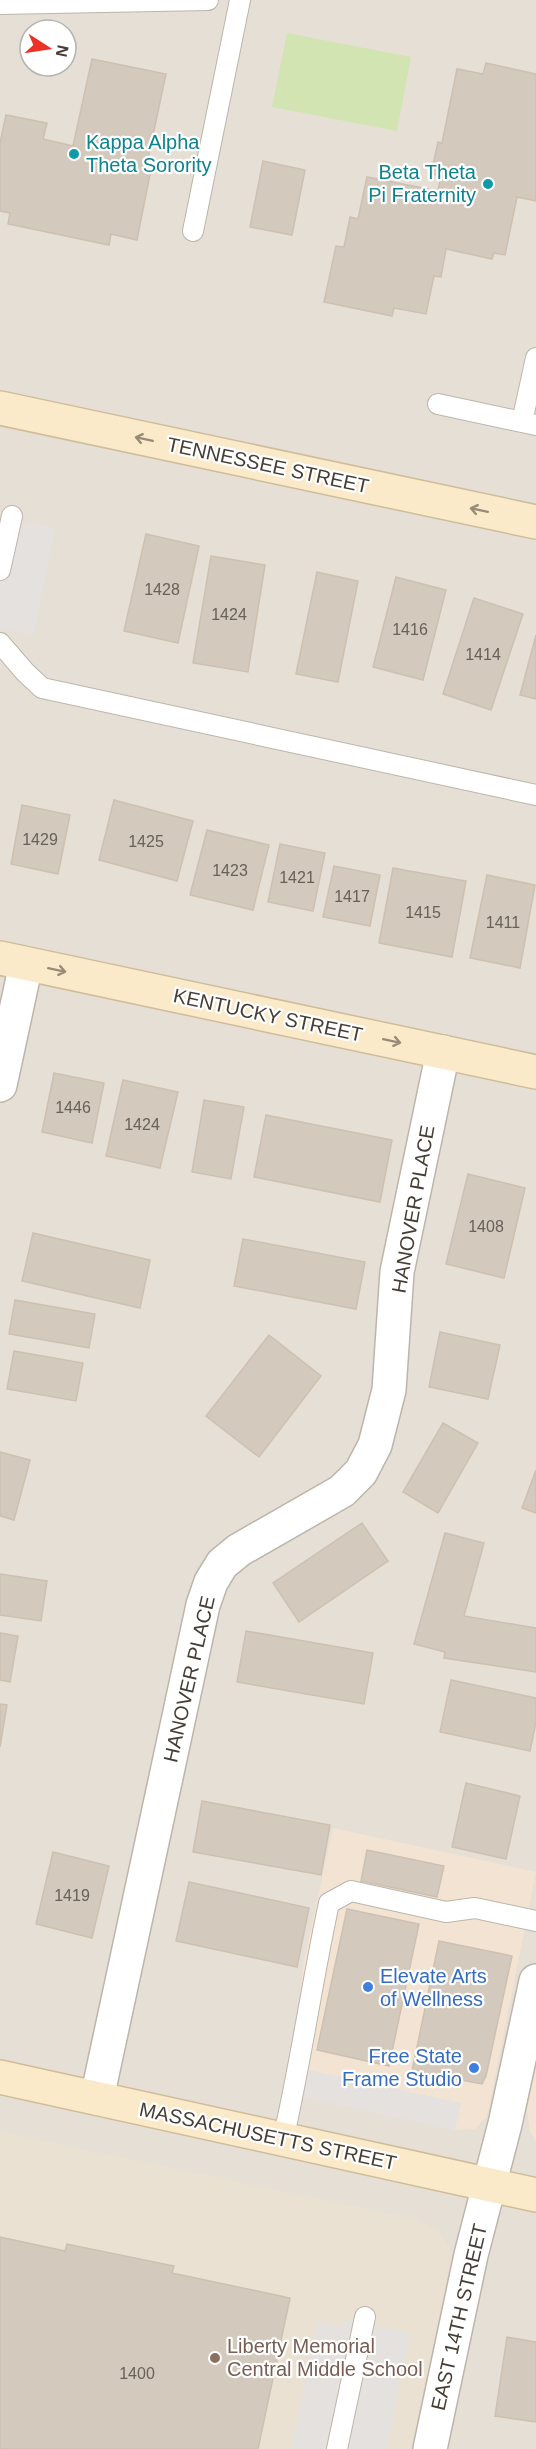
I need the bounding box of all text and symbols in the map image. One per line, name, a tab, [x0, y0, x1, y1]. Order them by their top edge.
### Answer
north arrow	[18, 18, 78, 78]
text: N	[53, 44, 72, 58]
place label: Kappa Alpha Theta Sorority	[86, 131, 212, 176]
marker: Kappa Alpha Theta Sorority	[67, 147, 81, 161]
place label: Beta Theta Pi Fraternity	[368, 161, 477, 206]
marker: Beta Theta Pi Fraternity	[481, 177, 495, 191]
one-way arrow	[135, 433, 155, 444]
street label: TENNESSEE STREET	[165, 433, 371, 497]
one-way arrow	[470, 504, 489, 515]
house number: 1428	[144, 581, 180, 598]
house number: 1424	[211, 606, 247, 623]
house number: 1416	[392, 621, 428, 638]
house number: 1414	[465, 646, 501, 663]
house number: 1429	[22, 831, 58, 848]
house number: 1425	[128, 833, 164, 850]
house number: 1423	[212, 862, 248, 879]
house number: 1421	[279, 869, 315, 886]
house number: 1417	[334, 888, 370, 905]
house number: 1415	[405, 904, 441, 921]
house number: 1411	[486, 914, 520, 931]
one-way arrow	[47, 965, 66, 976]
street label: KENTUCKY STREET	[171, 984, 365, 1046]
one-way arrow	[381, 1036, 401, 1047]
house number: 1446	[55, 1099, 91, 1116]
house number: 1424	[124, 1116, 160, 1133]
street label: HANOVER PLACE	[387, 1123, 439, 1295]
house number: 1408	[468, 1218, 504, 1235]
street label: HANOVER PLACE	[159, 1594, 219, 1764]
house number: 1419	[54, 1887, 90, 1904]
place label: Elevate Arts of Wellness	[380, 1965, 487, 2010]
marker: Elevate Arts of Wellness	[361, 1980, 375, 1994]
place label: Free State Frame Studio	[342, 2045, 462, 2090]
marker: Free State Frame Studio	[467, 2061, 481, 2075]
street label: MASSACHUSETTS STREET	[137, 2098, 399, 2174]
street label: EAST 14TH STREET	[427, 2222, 491, 2412]
place label: Liberty Memorial Central Middle School	[227, 2335, 423, 2380]
marker: Liberty Memorial Central Middle School	[208, 2351, 222, 2365]
house number: 1400	[119, 2365, 155, 2382]

